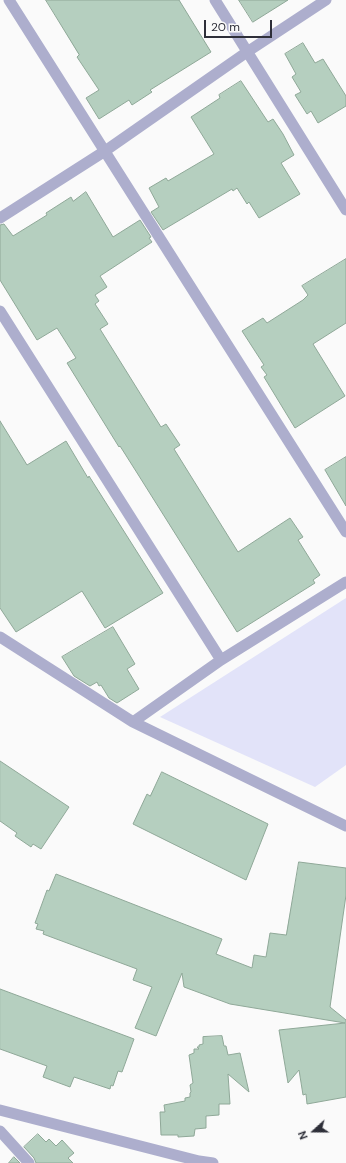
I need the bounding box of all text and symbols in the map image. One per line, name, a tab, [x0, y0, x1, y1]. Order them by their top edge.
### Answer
scale bar	[206, 12, 274, 38]
text: 20 m	[211, 19, 240, 35]
north arrow	[294, 1111, 334, 1151]
text: N	[295, 1129, 311, 1142]

